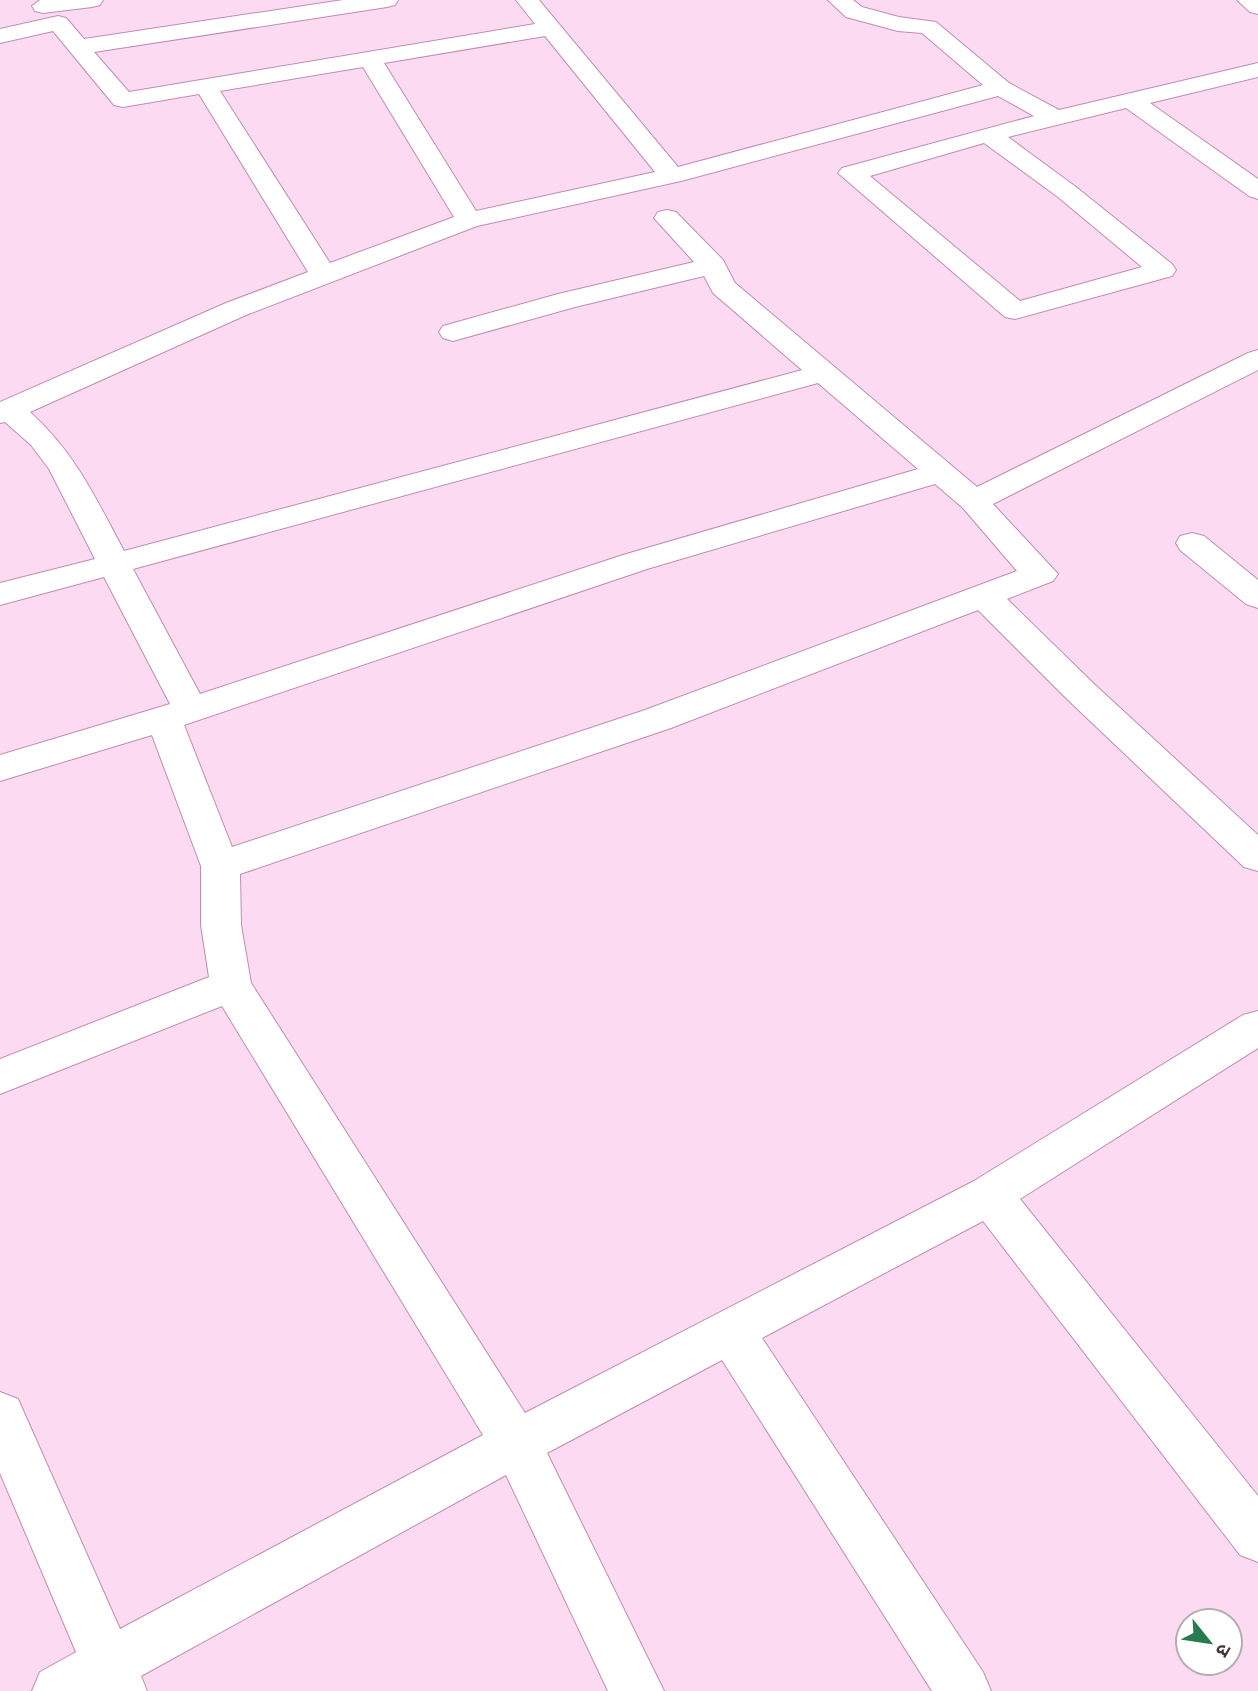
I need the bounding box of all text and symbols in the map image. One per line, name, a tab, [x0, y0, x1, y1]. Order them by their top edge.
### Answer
north arrow	[1174, 1607, 1244, 1677]
text: उ	[1210, 1640, 1236, 1662]

